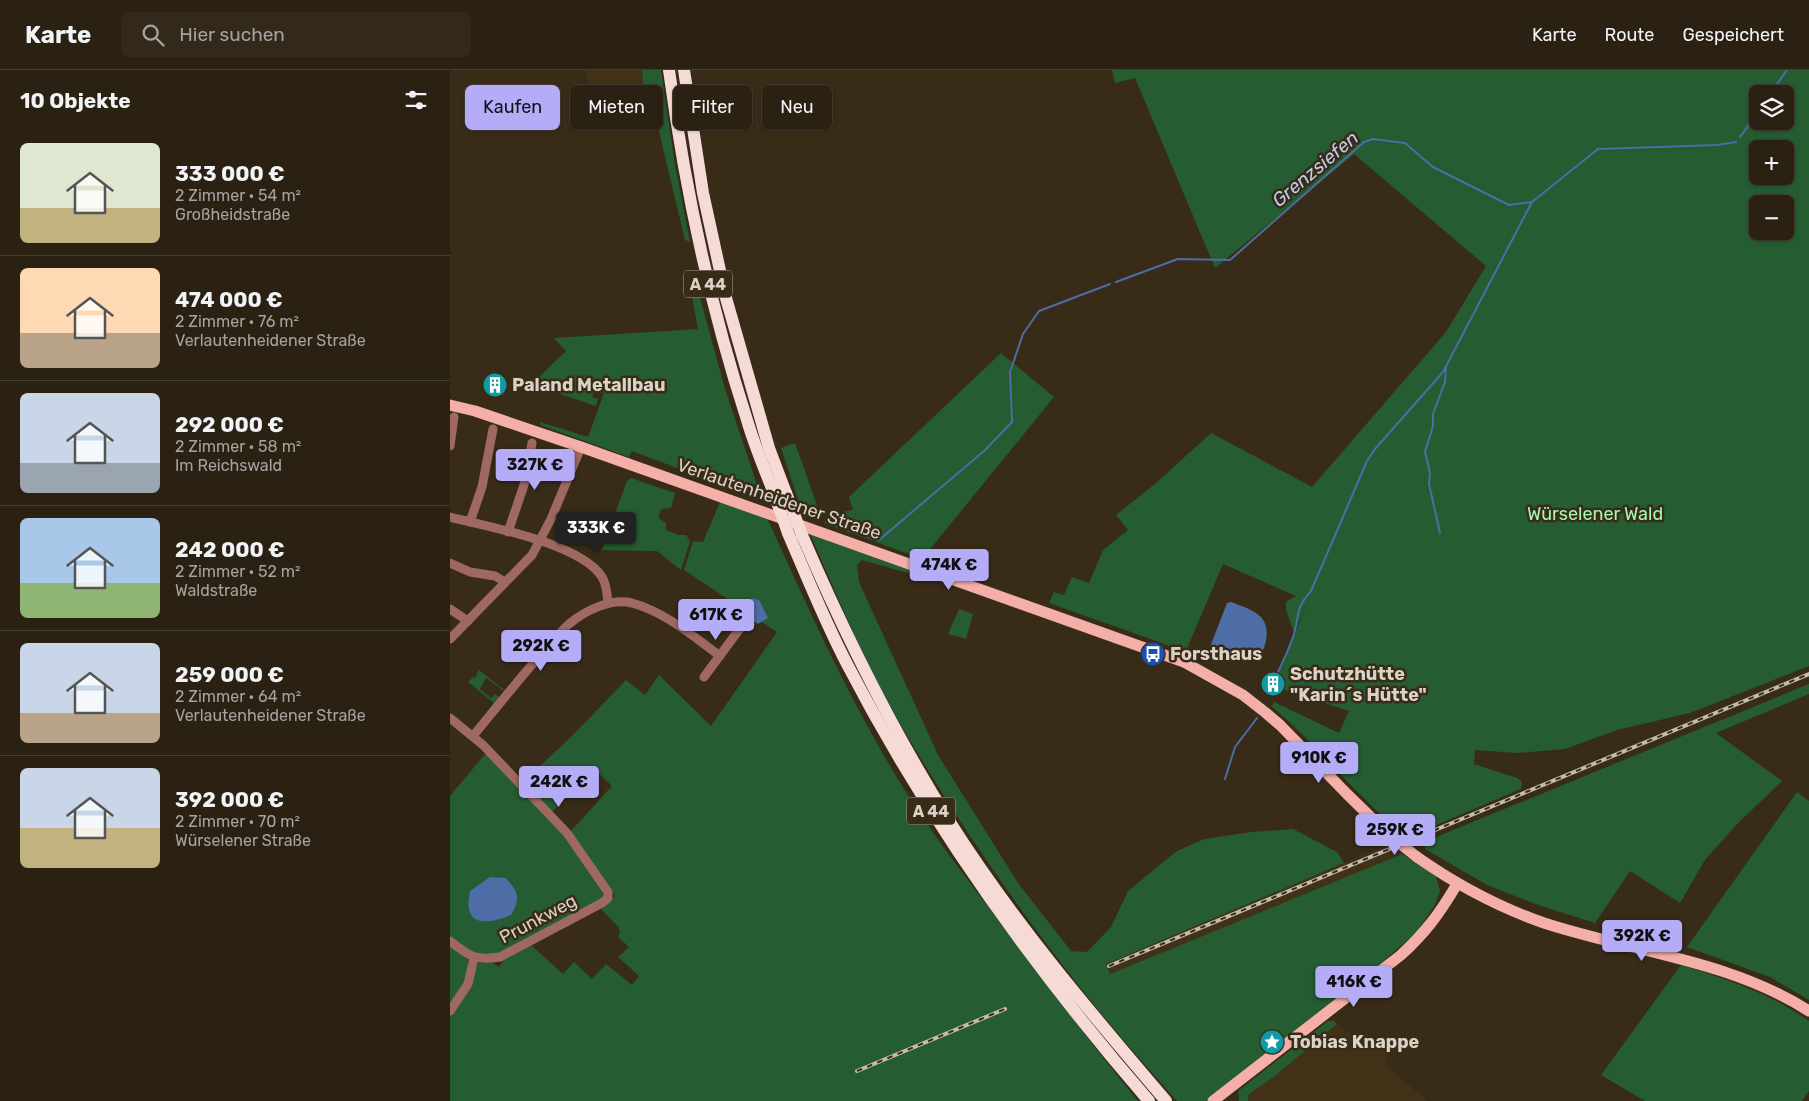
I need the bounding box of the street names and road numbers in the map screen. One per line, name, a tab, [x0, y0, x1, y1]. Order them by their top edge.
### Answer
road number: A 44	[684, 270, 732, 298]
street label: Verlautenheidener Straße	[674, 454, 884, 544]
road number: A 44	[907, 798, 955, 824]
street label: Prunkweg	[496, 889, 580, 949]

